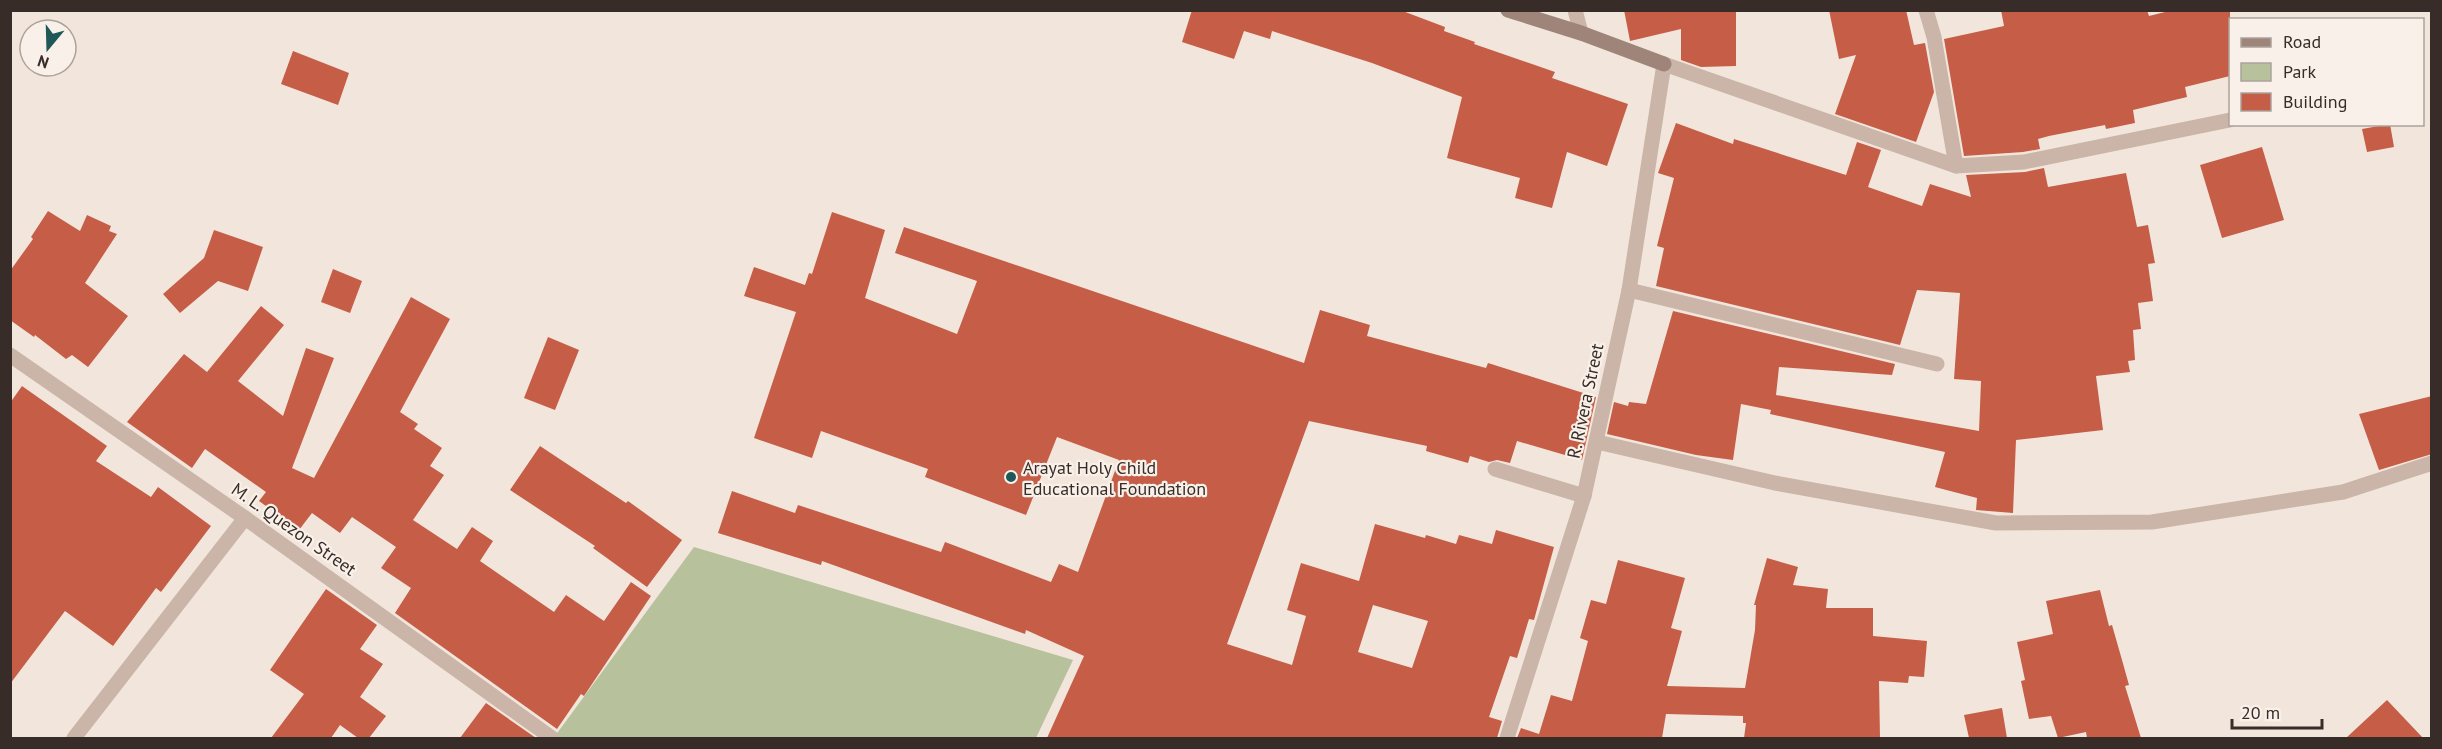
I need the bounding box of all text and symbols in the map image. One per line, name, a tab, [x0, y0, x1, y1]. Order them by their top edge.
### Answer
north arrow	[18, 18, 78, 78]
legend	[2229, 18, 2424, 126]
text: Road	[2283, 30, 2321, 53]
text: N	[35, 51, 51, 73]
text: Park	[2283, 60, 2316, 83]
text: Building	[2283, 90, 2347, 113]
street label: R. Rivera Street	[1562, 341, 1608, 461]
place label: Arayat Holy Child Educational Foundation	[1023, 456, 1206, 500]
marker: Arayat Holy Child Educational Foundation	[1004, 470, 1018, 484]
street label: M. L. Quezon Street	[227, 477, 361, 581]
scale bar	[2232, 692, 2322, 730]
text: 20 m	[2241, 701, 2280, 724]

